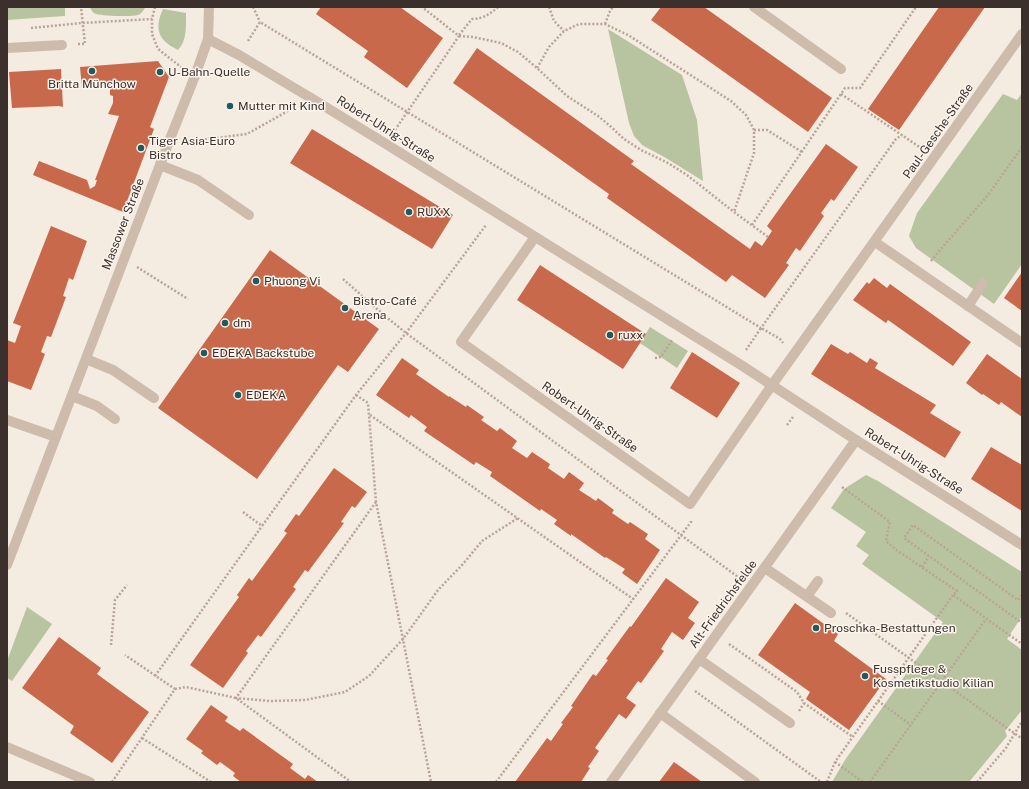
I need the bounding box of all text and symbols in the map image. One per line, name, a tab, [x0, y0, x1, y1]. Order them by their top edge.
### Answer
place label: U-Bahn-Quelle	[168, 65, 251, 79]
marker: Britta Münchow	[87, 66, 97, 76]
marker: U-Bahn-Quelle	[155, 67, 165, 77]
place label: Britta Münchow	[48, 77, 137, 91]
street label: Paul-Gesche-Straße	[900, 81, 976, 181]
street label: Robert-Uhrig-Straße	[334, 93, 438, 165]
place label: Mutter mit Kind	[238, 99, 325, 113]
marker: Mutter mit Kind	[225, 101, 235, 111]
place label: Tiger Asia-Euro Bistro	[149, 134, 235, 162]
marker: Tiger Asia-Euro Bistro	[136, 143, 146, 153]
street label: Massower Straße	[99, 176, 147, 272]
place label: RUXX	[417, 205, 450, 219]
marker: RUXX	[404, 207, 414, 217]
place label: Phuong Vi	[264, 274, 320, 288]
marker: Phuong Vi	[251, 276, 261, 286]
place label: Bistro-Café Arena	[353, 294, 417, 322]
marker: Bistro-Café Arena	[340, 303, 350, 313]
place label: dm	[233, 316, 251, 330]
marker: dm	[220, 318, 230, 328]
place label: ruxx	[618, 328, 643, 342]
marker: ruxx	[605, 330, 615, 340]
place label: EDEKA Backstube	[212, 346, 315, 360]
marker: EDEKA Backstube	[199, 348, 209, 358]
street label: Robert-Uhrig-Straße	[539, 379, 641, 455]
place label: EDEKA	[246, 388, 287, 402]
marker: EDEKA	[233, 390, 243, 400]
street label: Robert-Uhrig-Straße	[862, 425, 966, 497]
street label: Alt-Friedrichsfelde	[686, 557, 760, 651]
place label: Proschka-Bestattungen	[824, 621, 956, 635]
marker: Proschka-Bestattungen	[811, 623, 821, 633]
place label: Fusspflege & Kosmetikstudio Kilian	[873, 662, 994, 690]
marker: Fusspflege & Kosmetikstudio Kilian	[860, 671, 870, 681]

